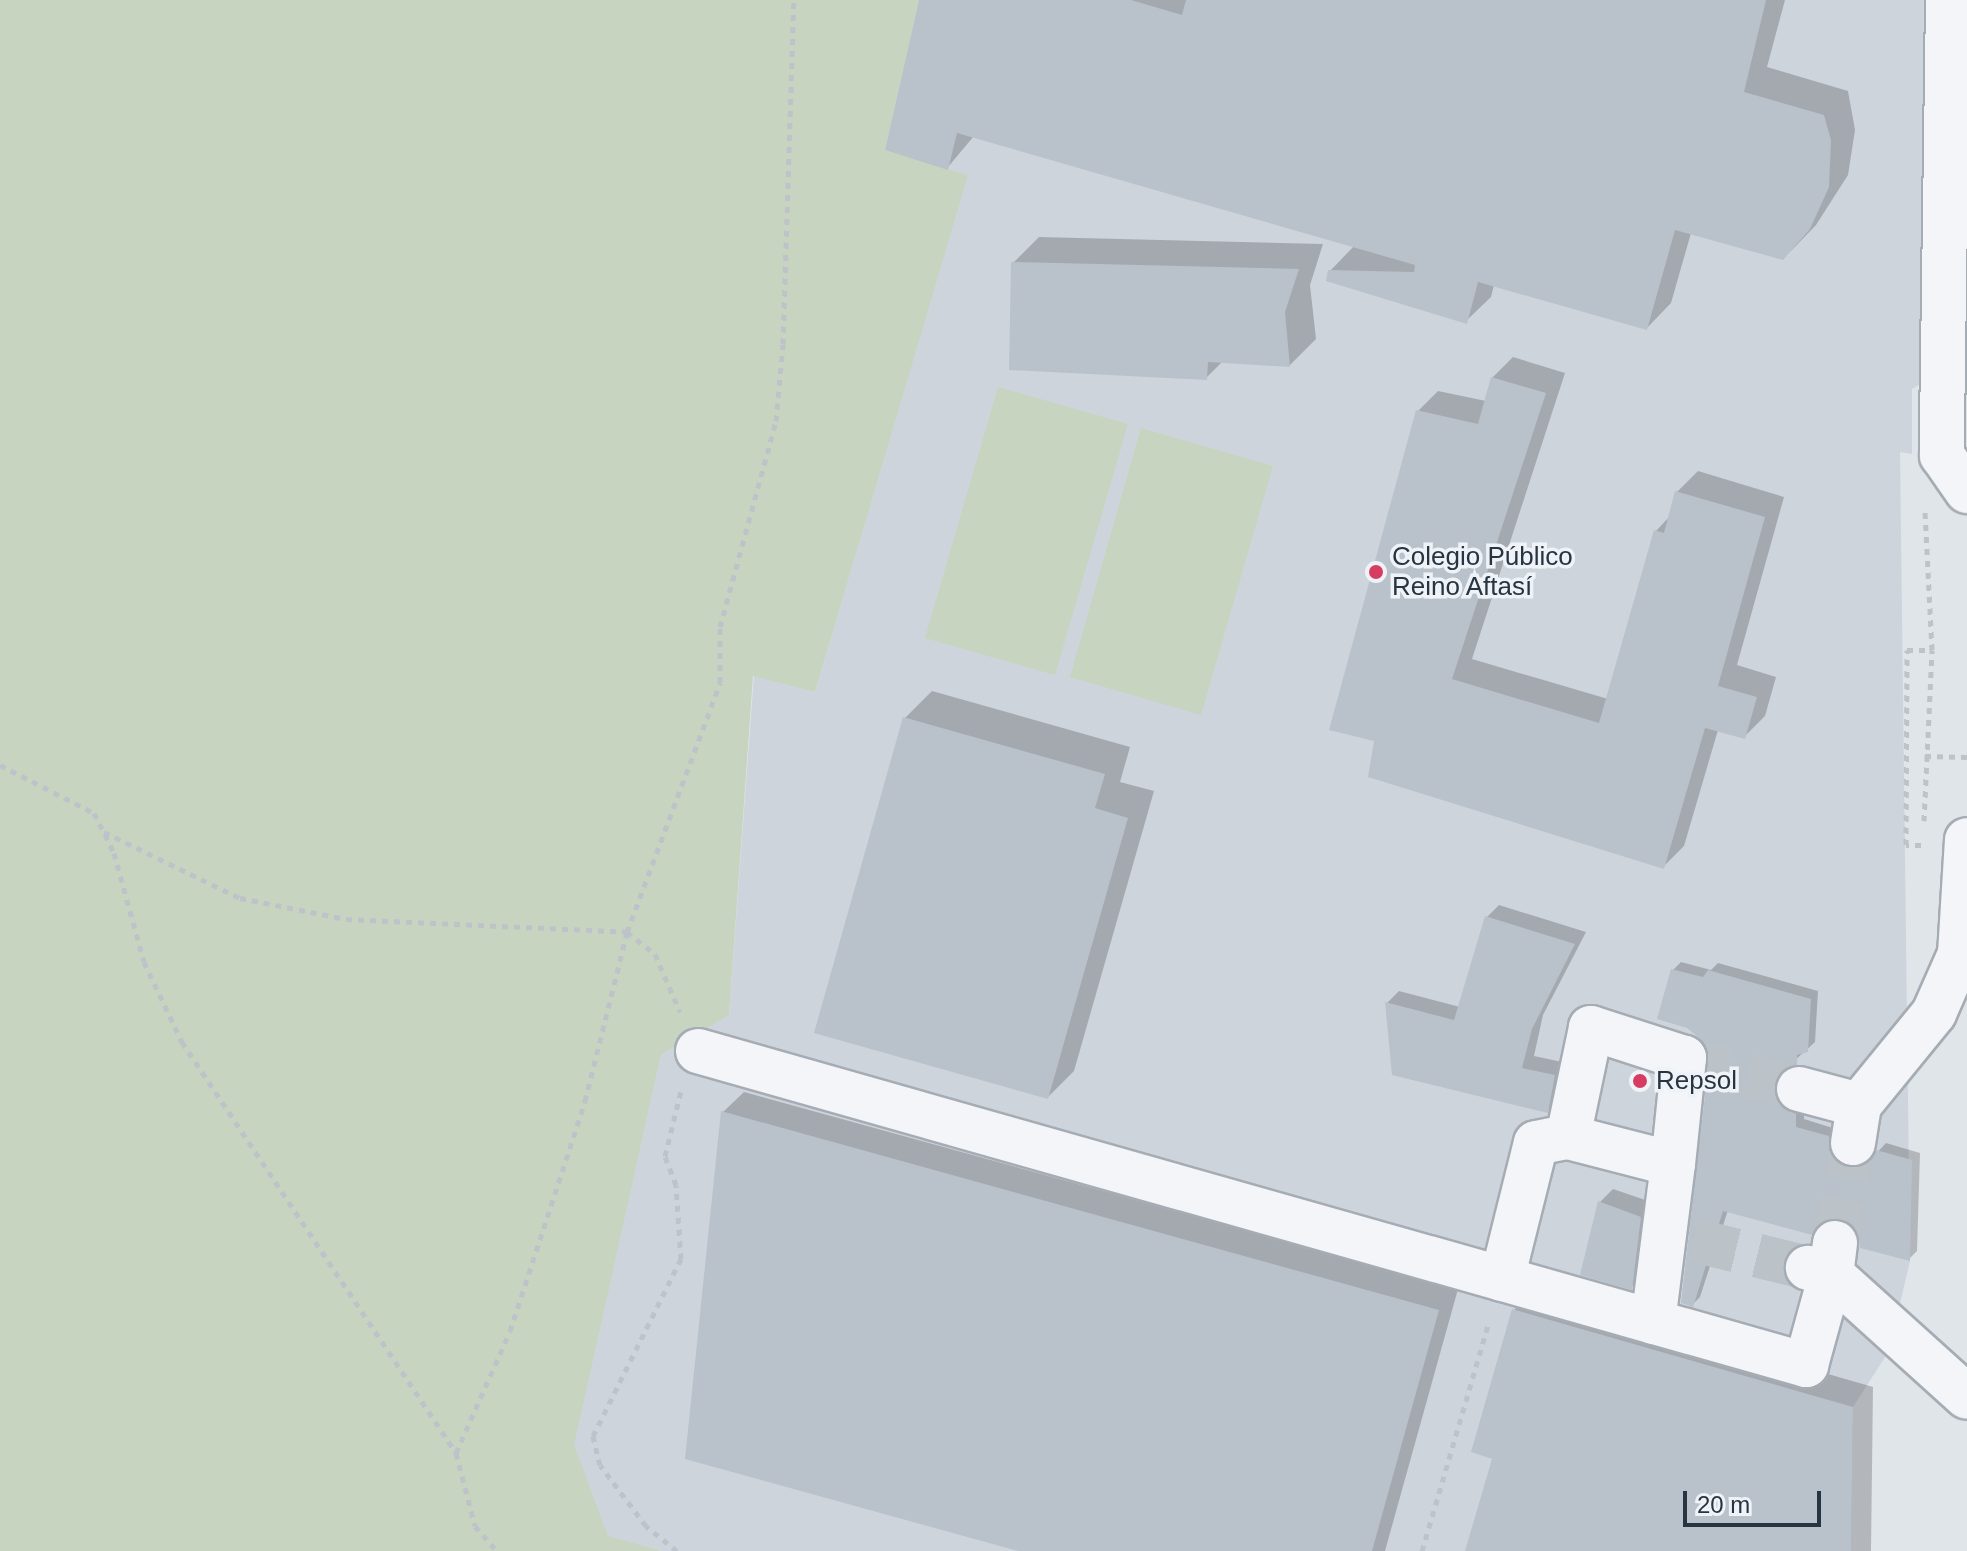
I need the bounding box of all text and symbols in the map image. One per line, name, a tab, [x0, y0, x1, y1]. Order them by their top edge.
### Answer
place label: Colegio Público Reino Aftasí	[1392, 541, 1573, 602]
marker: Colegio Público Reino Aftasí	[1367, 563, 1385, 581]
place label: Repsol	[1656, 1065, 1737, 1097]
marker: Repsol	[1631, 1072, 1649, 1090]
scale bar	[1687, 1475, 1825, 1525]
text: 20 m	[1697, 1491, 1750, 1518]

